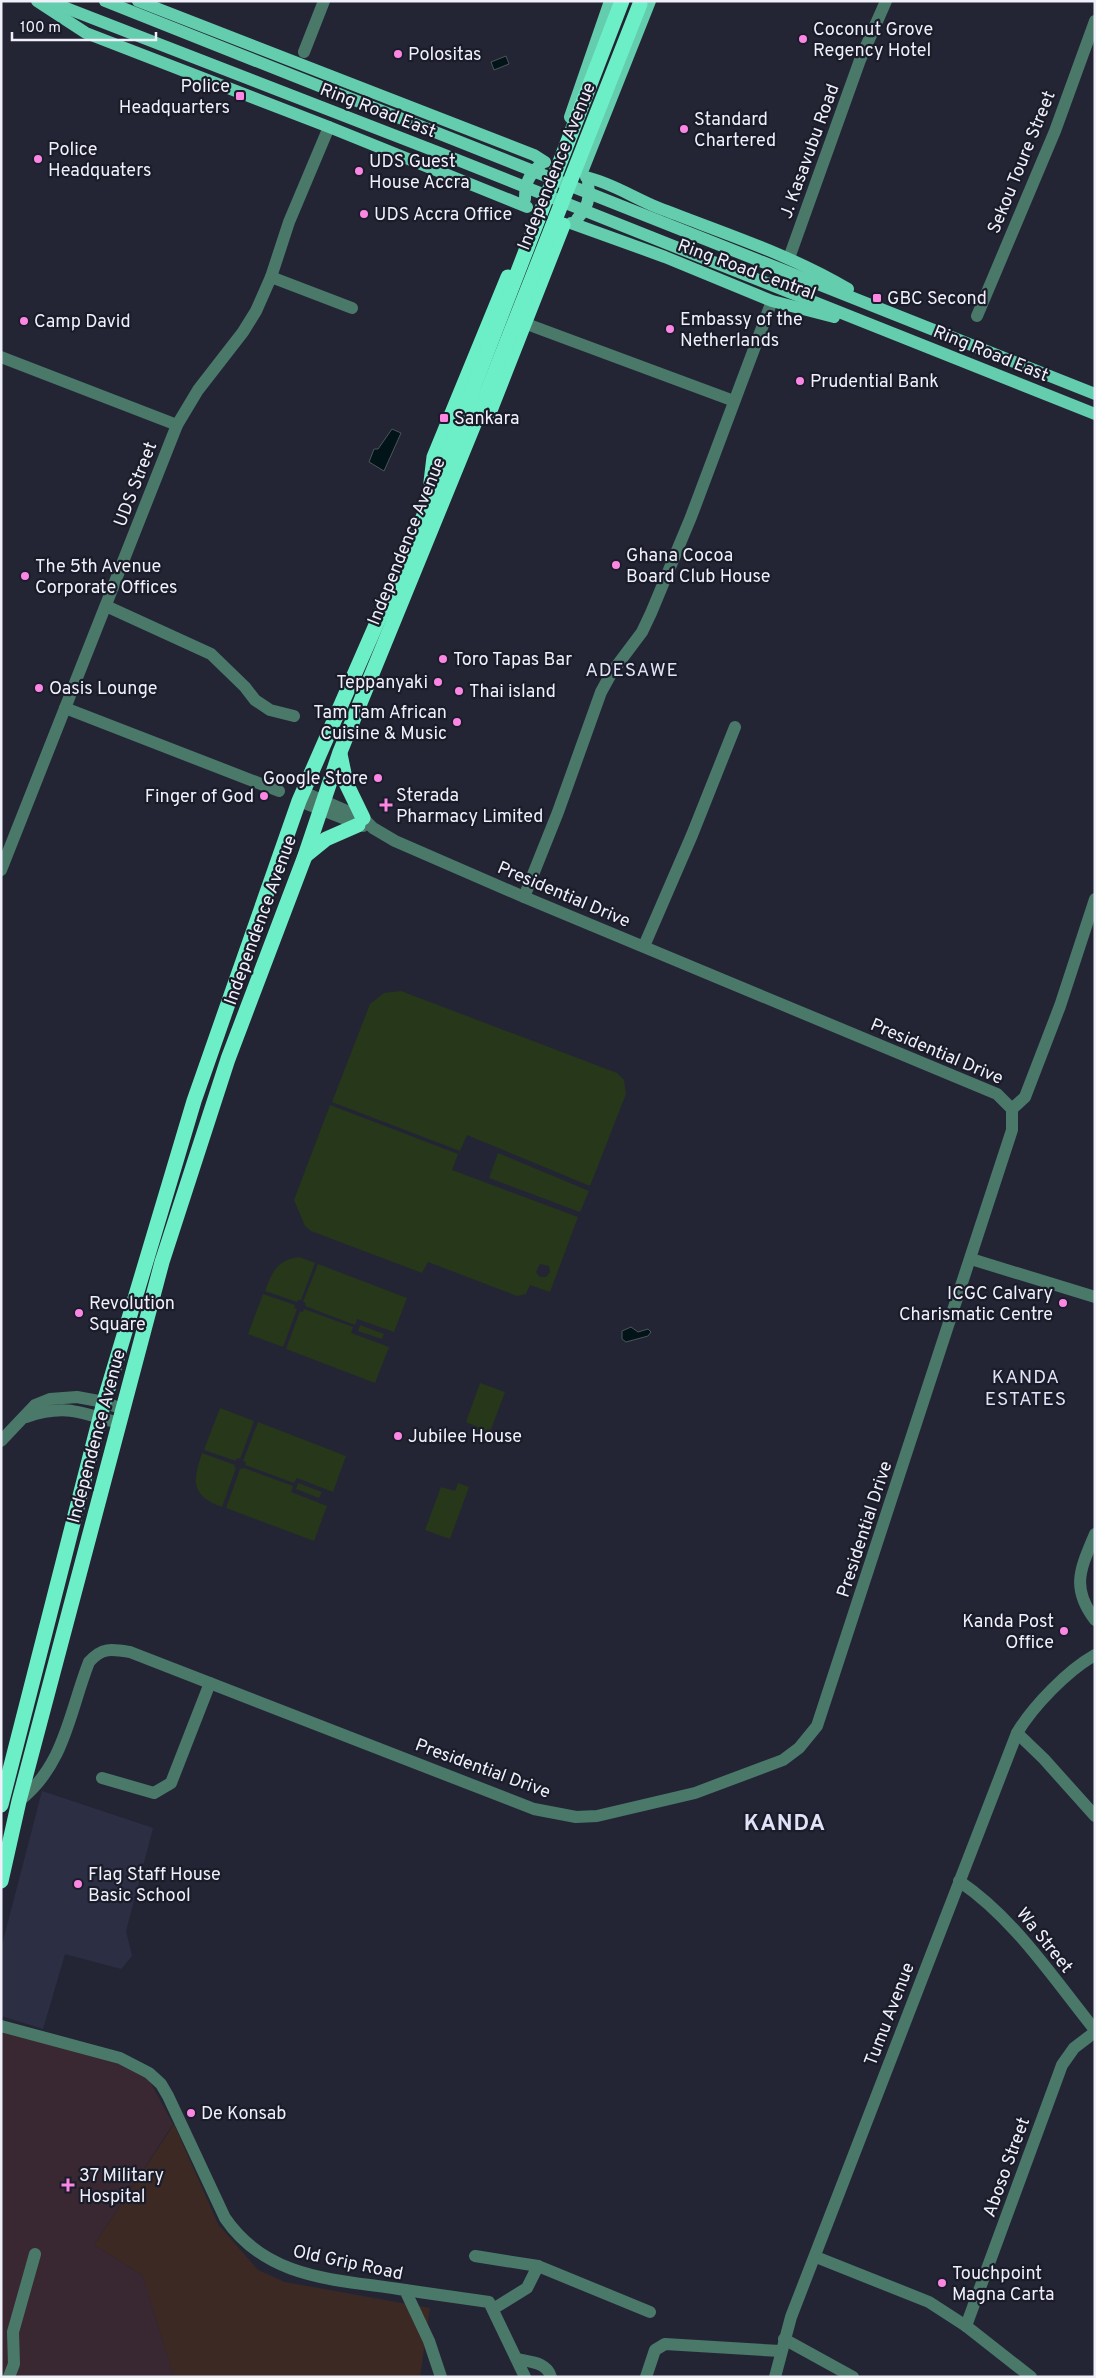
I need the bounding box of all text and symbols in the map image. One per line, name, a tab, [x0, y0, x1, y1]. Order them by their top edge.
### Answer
scale bar	[12, 10, 156, 42]
text: 100 m	[20, 19, 61, 38]
place label: Coconut Grove Regency Hotel	[813, 19, 933, 63]
marker: Coconut Grove Regency Hotel	[797, 33, 809, 45]
place label: Polositas	[408, 44, 482, 67]
marker: Polositas	[392, 48, 404, 60]
place label: Police Headquarters	[119, 76, 230, 120]
street label: Ring Road East	[316, 79, 439, 144]
street label: Independence Avenue	[513, 79, 602, 254]
street label: J. Kasavubu Road	[775, 81, 845, 222]
street label: Sekou Toure Street	[983, 88, 1062, 237]
marker: Police Headquarters	[234, 90, 246, 102]
place label: Standard Chartered	[694, 109, 776, 153]
marker: Standard Chartered	[678, 123, 690, 135]
place label: Police Headquaters	[48, 139, 151, 183]
place label: UDS Guest House Accra	[369, 151, 470, 195]
marker: Police Headquaters	[32, 153, 44, 165]
marker: UDS Guest House Accra	[353, 165, 365, 177]
place label: UDS Accra Office	[374, 204, 512, 227]
marker: UDS Accra Office	[358, 208, 370, 220]
street label: Ring Road Central	[674, 235, 819, 306]
place label: GBC Second	[887, 288, 987, 311]
marker: GBC Second	[871, 292, 883, 304]
place label: Embassy of the Netherlands	[680, 309, 803, 353]
place label: Camp David	[34, 311, 131, 334]
marker: Camp David	[18, 315, 30, 327]
street label: Ring Road East	[929, 321, 1052, 388]
marker: Embassy of the Netherlands	[664, 323, 676, 335]
place label: Prudential Bank	[810, 371, 939, 394]
marker: Prudential Bank	[794, 375, 806, 387]
place label: Sankara	[454, 408, 520, 431]
marker: Sankara	[438, 412, 450, 424]
street label: UDS Street	[110, 439, 163, 530]
street label: Independence Avenue	[363, 454, 452, 629]
place label: Ghana Cocoa Board Club House	[626, 545, 770, 589]
place label: The 5th Avenue Corporate Offices	[35, 556, 177, 600]
marker: Ghana Cocoa Board Club House	[610, 559, 622, 571]
marker: The 5th Avenue Corporate Offices	[19, 570, 31, 582]
place label: Toro Tapas Bar	[453, 649, 572, 672]
marker: Toro Tapas Bar	[437, 653, 449, 665]
district label: ADESAWE	[585, 659, 679, 683]
place label: Teppanyaki	[336, 672, 428, 695]
marker: Teppanyaki	[432, 676, 444, 688]
place label: Oasis Lounge	[49, 678, 157, 701]
place label: Thai island	[469, 681, 556, 704]
marker: Oasis Lounge	[33, 682, 45, 694]
marker: Thai island	[453, 685, 465, 697]
place label: Tam Tam African Cuisine & Music	[313, 702, 447, 746]
marker: Tam Tam African Cuisine & Music	[451, 716, 463, 728]
place label: Google Store	[263, 768, 368, 791]
marker: Google Store	[372, 772, 384, 784]
place label: Sterada Pharmacy Limited	[396, 785, 543, 829]
place label: Finger of God	[145, 786, 254, 809]
marker: Finger of God	[258, 790, 270, 802]
marker: Sterada Pharmacy Limited	[380, 799, 392, 811]
street label: Independence Avenue	[220, 832, 303, 1009]
street label: Presidential Drive	[493, 857, 633, 934]
street label: Presidential Drive	[866, 1014, 1006, 1091]
place label: ICGC Calvary Charismatic Centre	[899, 1283, 1053, 1327]
place label: Revolution Square	[89, 1293, 175, 1337]
marker: ICGC Calvary Charismatic Centre	[1057, 1297, 1069, 1309]
marker: Revolution Square	[73, 1307, 85, 1319]
street label: Independence Avenue	[63, 1347, 132, 1526]
district label: KANDA ESTATES	[985, 1366, 1067, 1412]
place label: Jubilee House	[408, 1426, 522, 1449]
marker: Jubilee House	[392, 1430, 404, 1442]
street label: Presidential Drive	[832, 1458, 898, 1601]
place label: Kanda Post Office	[962, 1611, 1054, 1655]
marker: Kanda Post Office	[1058, 1625, 1070, 1637]
street label: Presidential Drive	[412, 1734, 553, 1805]
district label: KANDA	[744, 1811, 826, 1838]
place label: Flag Staff House Basic School	[88, 1864, 221, 1908]
marker: Flag Staff House Basic School	[72, 1878, 84, 1890]
street label: Wa Street	[1010, 1903, 1077, 1978]
street label: Tumu Avenue	[860, 1959, 921, 2070]
place label: De Konsab	[201, 2103, 286, 2126]
marker: De Konsab	[185, 2107, 197, 2119]
street label: Aboso Street	[979, 2114, 1036, 2221]
place label: 37 Military Hospital	[79, 2165, 164, 2209]
marker: 37 Military Hospital	[61, 2178, 75, 2192]
street label: Old Grip Road	[290, 2241, 405, 2286]
place label: Touchpoint Magna Carta	[952, 2263, 1055, 2307]
marker: Touchpoint Magna Carta	[936, 2277, 948, 2289]

